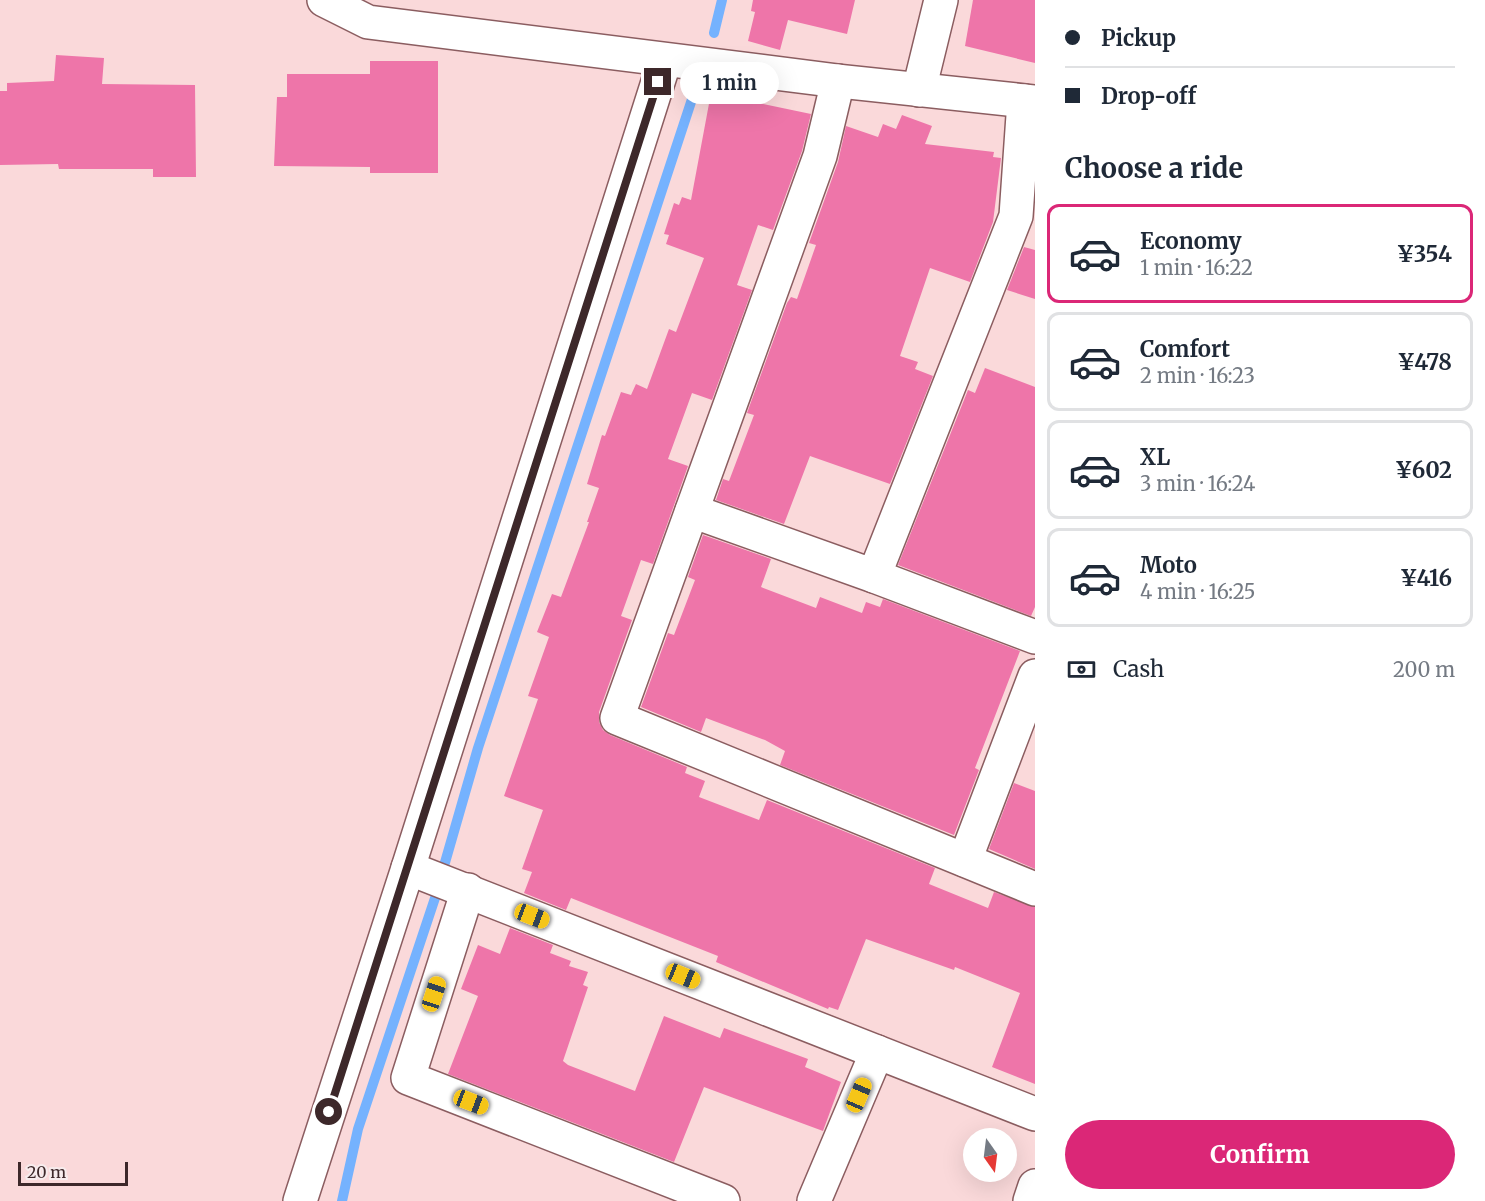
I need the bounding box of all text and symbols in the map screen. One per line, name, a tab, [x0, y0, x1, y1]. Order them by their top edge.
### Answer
text: Pickup	[1101, 24, 1176, 52]
callout: 1 min	[679, 61, 778, 103]
route end	[644, 68, 671, 95]
text: 1 min	[702, 70, 757, 95]
text: Drop-off	[1101, 82, 1196, 110]
text: Choose a ride	[1065, 151, 1243, 185]
icon: car	[1068, 227, 1122, 281]
text: Economy	[1140, 227, 1241, 255]
text: ¥354	[1397, 240, 1452, 268]
text: 1 min · 16:22	[1140, 255, 1253, 280]
icon: car	[1068, 335, 1122, 389]
text: Comfort	[1140, 335, 1230, 363]
text: ¥478	[1398, 348, 1452, 376]
text: 2 min · 16:23	[1140, 363, 1255, 388]
icon: car	[1068, 443, 1122, 497]
text: XL	[1140, 443, 1170, 471]
text: ¥602	[1395, 456, 1452, 484]
text: 3 min · 16:24	[1140, 471, 1255, 496]
icon: car	[1068, 551, 1122, 605]
text: Moto	[1140, 551, 1197, 579]
text: ¥416	[1400, 564, 1452, 592]
text: 4 min · 16:25	[1140, 579, 1256, 604]
icon: cash	[1065, 653, 1098, 686]
text: Cash	[1113, 655, 1164, 683]
text: 200 m	[1393, 657, 1455, 682]
car	[512, 901, 552, 931]
car	[663, 961, 703, 991]
car	[420, 974, 448, 1014]
car	[844, 1075, 874, 1115]
car	[451, 1087, 491, 1117]
route start	[315, 1098, 342, 1125]
button: Confirm	[1065, 1120, 1455, 1189]
north arrow	[963, 1128, 1017, 1182]
map controls	[963, 1128, 1017, 1182]
scale bar	[18, 1159, 128, 1186]
text: 20 m	[27, 1162, 66, 1182]

